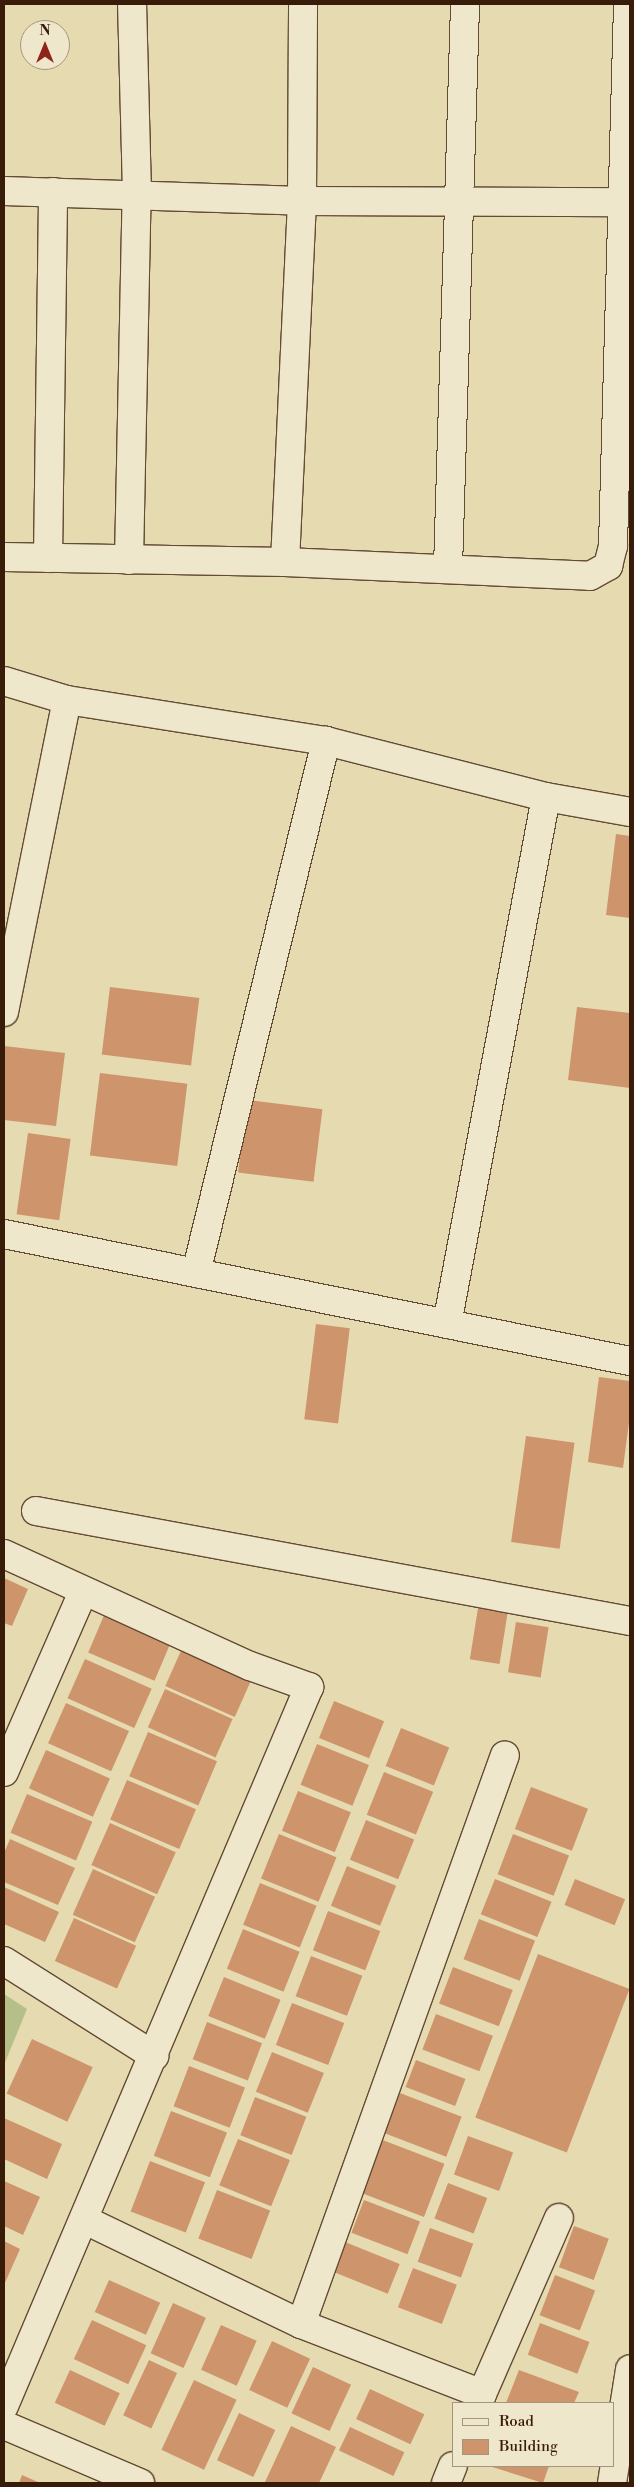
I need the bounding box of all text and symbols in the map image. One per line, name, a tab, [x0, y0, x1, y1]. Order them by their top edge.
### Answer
north arrow	[20, 20, 70, 70]
text: N	[39, 22, 51, 40]
legend	[452, 2402, 614, 2467]
text: Road	[499, 2412, 534, 2431]
text: Building	[499, 2437, 558, 2456]

